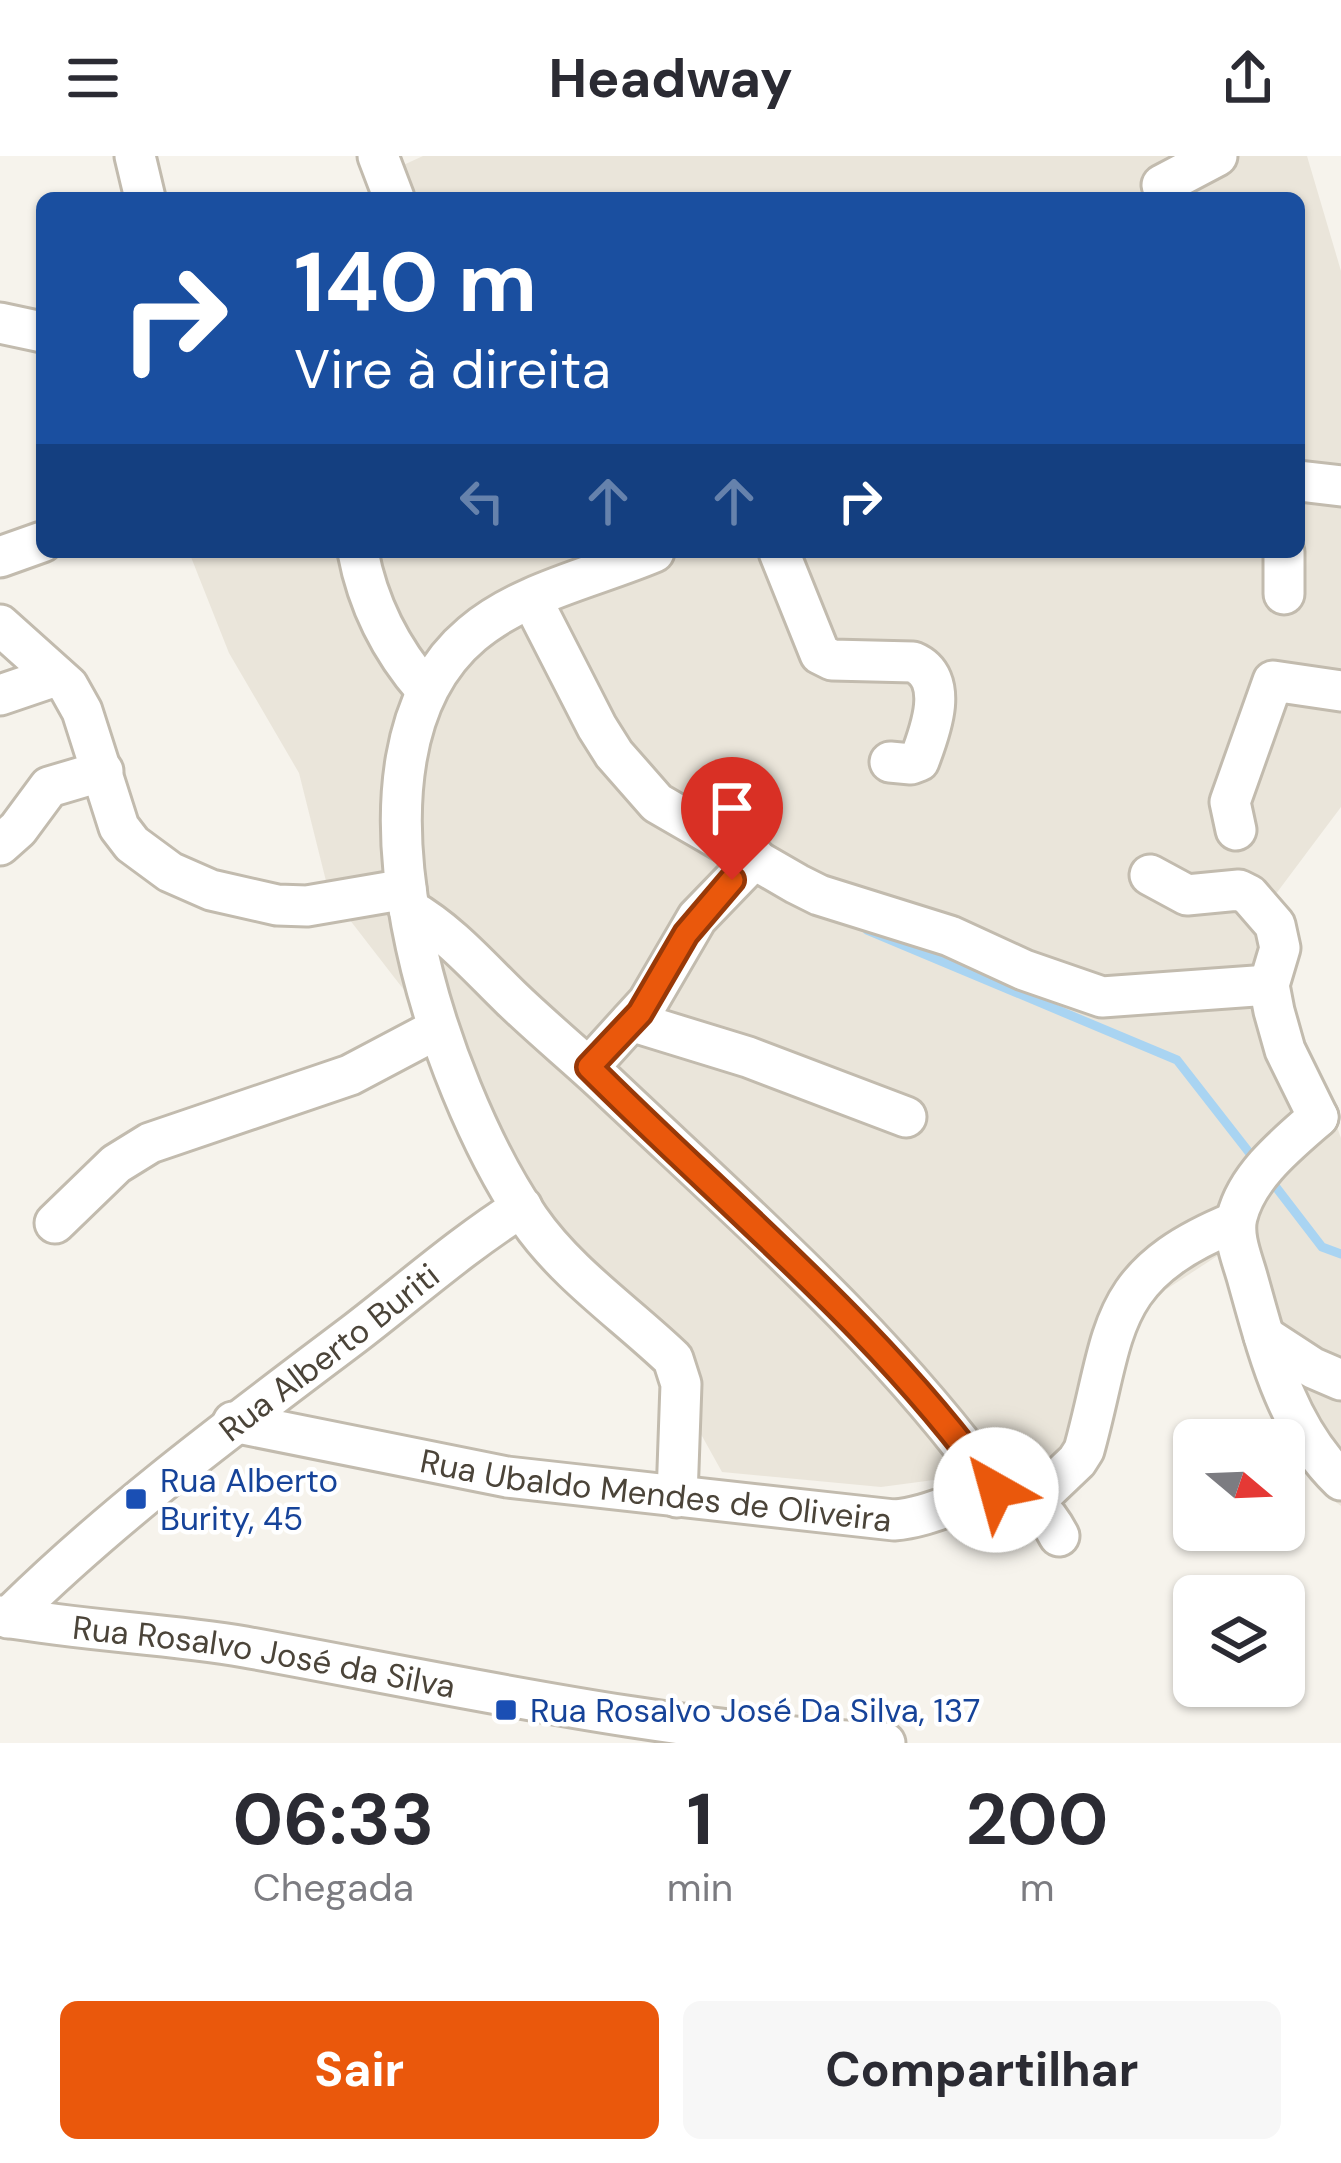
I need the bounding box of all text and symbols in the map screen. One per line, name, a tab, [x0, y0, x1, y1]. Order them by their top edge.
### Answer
text: Headway	[548, 43, 793, 114]
icon: menu	[60, 45, 126, 111]
icon: share	[1215, 45, 1281, 111]
text: 140 m	[294, 228, 537, 337]
icon: right	[96, 240, 252, 396]
text: Vire à direita	[294, 334, 611, 405]
icon: left	[449, 468, 515, 534]
icon: ahead	[575, 468, 641, 534]
icon: ahead	[701, 468, 767, 534]
icon: right	[827, 468, 893, 534]
pin	[681, 757, 783, 880]
icon: arrive	[699, 775, 765, 841]
street label: Rua Alberto Buriti	[210, 1253, 448, 1450]
north arrow	[1173, 1419, 1305, 1551]
map controls	[1173, 1419, 1305, 1707]
position arrow	[933, 1427, 1059, 1553]
street label: Rua Ubaldo Mendes de Oliveira	[417, 1439, 894, 1541]
place label: Rua Alberto Burity, 45	[160, 1459, 338, 1540]
marker: Rua Alberto Burity, 45	[123, 1486, 149, 1512]
button: layers	[1173, 1575, 1305, 1707]
street label: Rua Rosalvo José da Silva	[70, 1605, 459, 1708]
place label: Rua Rosalvo José Da Silva, 137	[530, 1689, 980, 1732]
marker: Rua Rosalvo José Da Silva, 137	[493, 1697, 519, 1723]
text: 06:33	[233, 1773, 434, 1866]
text: 1	[687, 1773, 713, 1866]
text: 200	[966, 1773, 1108, 1866]
text: Chegada	[253, 1862, 414, 1913]
text: min	[667, 1862, 733, 1913]
text: m	[1020, 1862, 1054, 1913]
button: Sair	[60, 2001, 659, 2139]
button: Compartilhar	[683, 2001, 1281, 2139]

